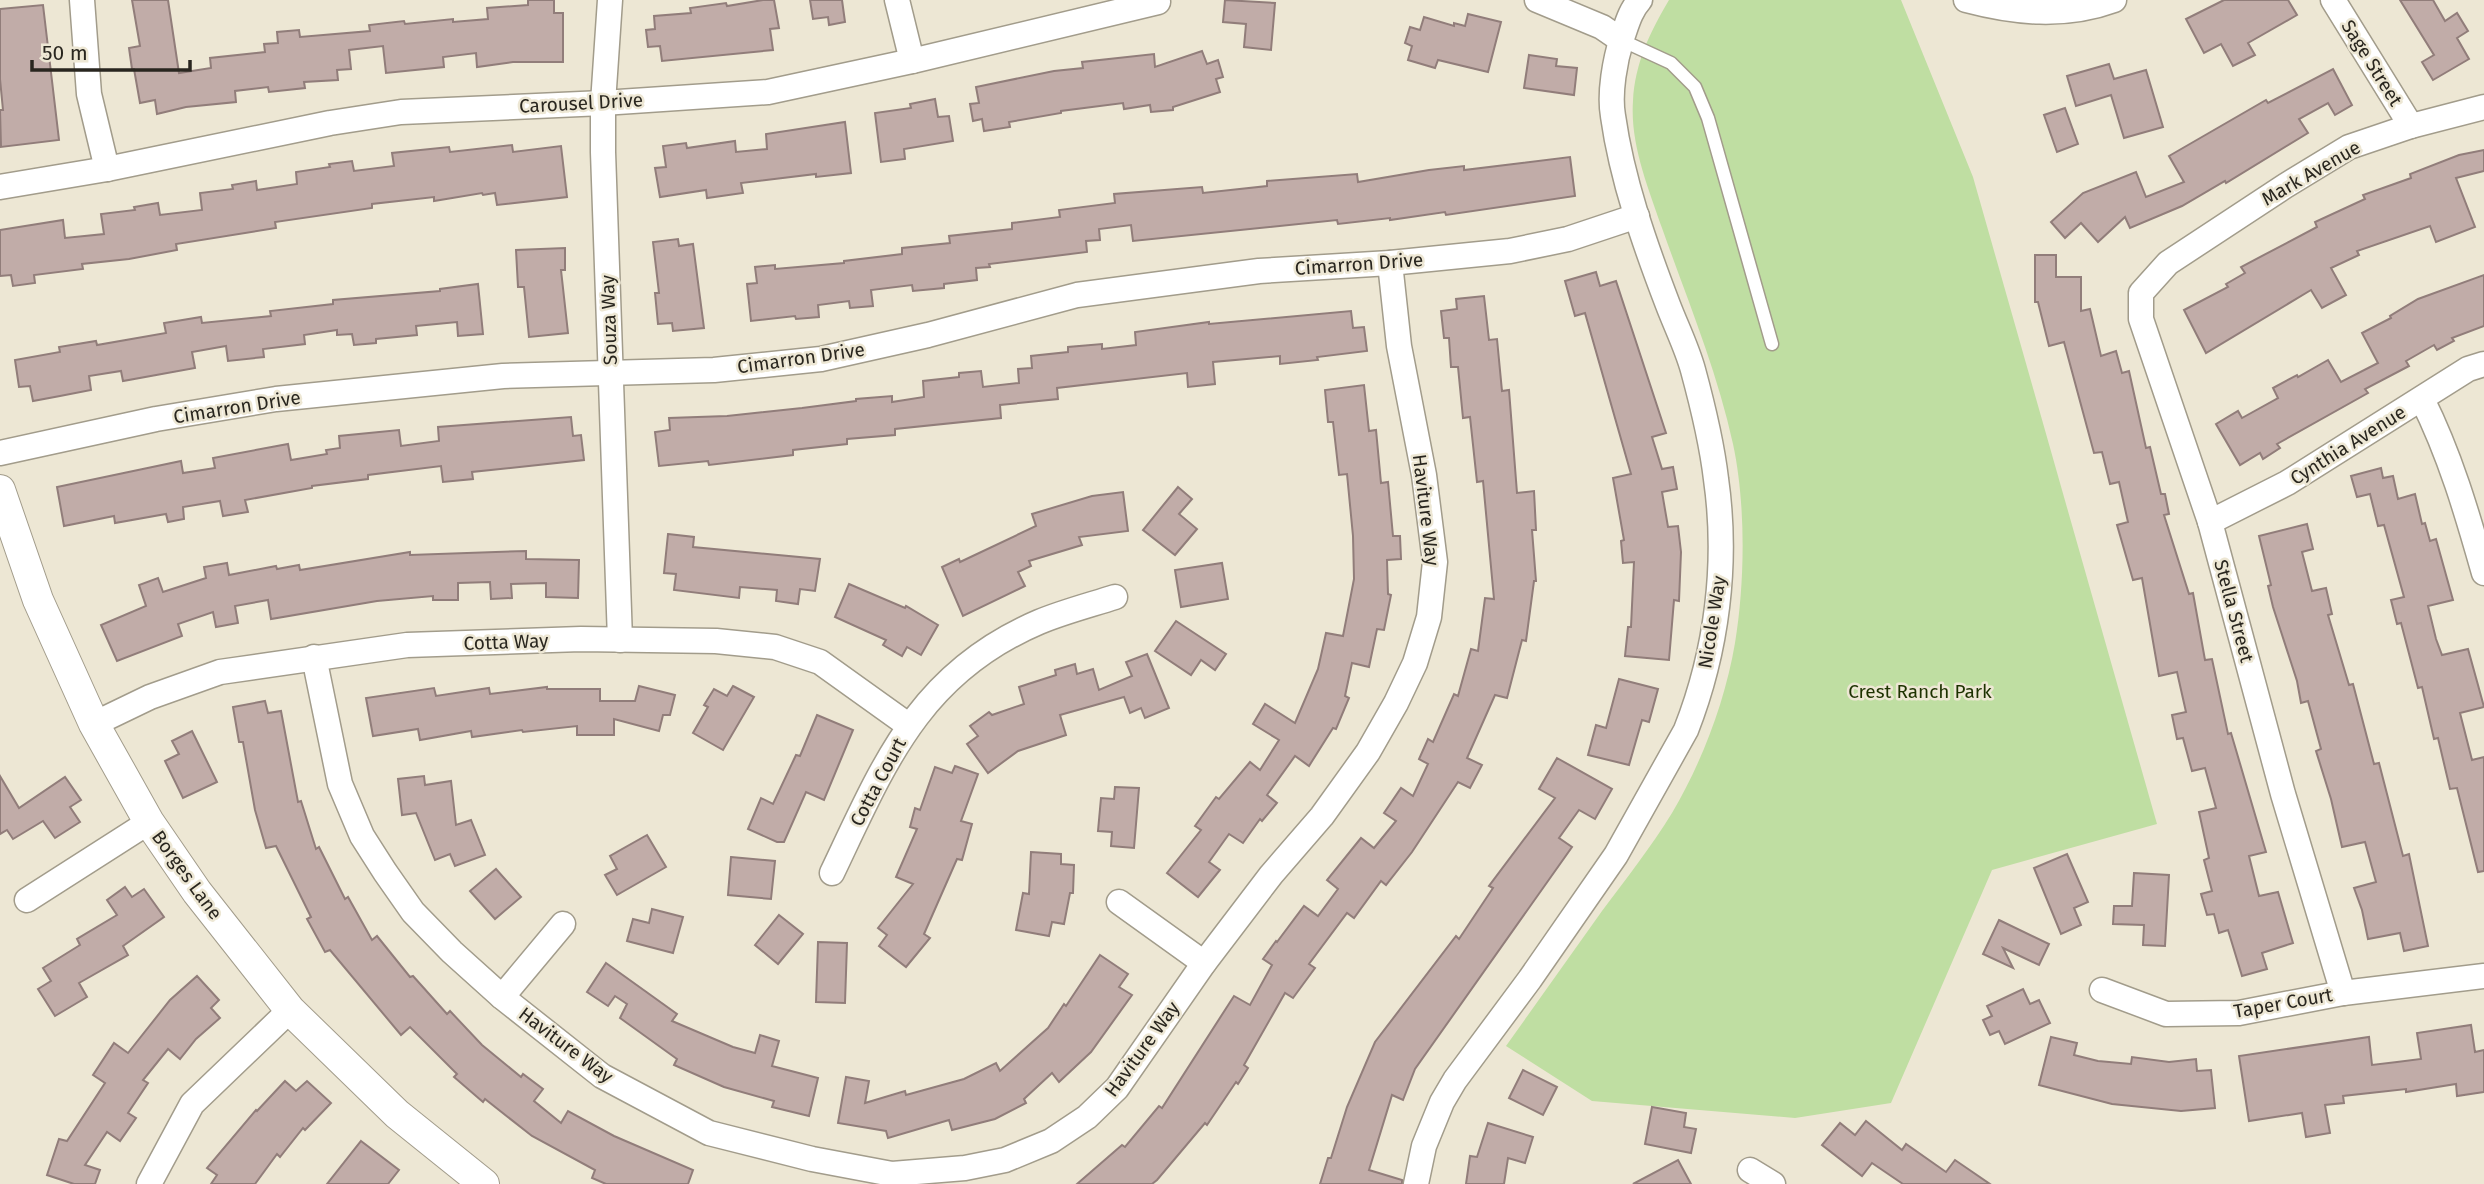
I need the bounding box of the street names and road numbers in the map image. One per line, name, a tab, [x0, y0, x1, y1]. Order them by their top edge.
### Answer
street label: Sage Street	[2337, 16, 2408, 110]
street label: Carousel Drive	[518, 88, 644, 118]
street label: Mark Avenue	[2257, 135, 2365, 211]
street label: Cimarron Drive	[1294, 248, 1424, 280]
street label: Souza Way	[596, 274, 622, 366]
street label: Cimarron Drive	[736, 338, 866, 378]
street label: Cimarron Drive	[172, 386, 302, 428]
street label: Cynthia Avenue	[2286, 400, 2410, 490]
street label: Haviture Way	[1408, 453, 1444, 568]
street label: Stella Street	[2209, 557, 2259, 665]
street label: Nicole Way	[1693, 573, 1731, 670]
street label: Cotta Way	[463, 629, 549, 655]
street label: Cotta Court	[845, 734, 911, 830]
street label: Borges Lane	[147, 826, 227, 924]
street label: Taper Court	[2232, 983, 2334, 1023]
street label: Haviture Way	[1100, 996, 1185, 1101]
street label: Haviture Way	[514, 1002, 618, 1088]

